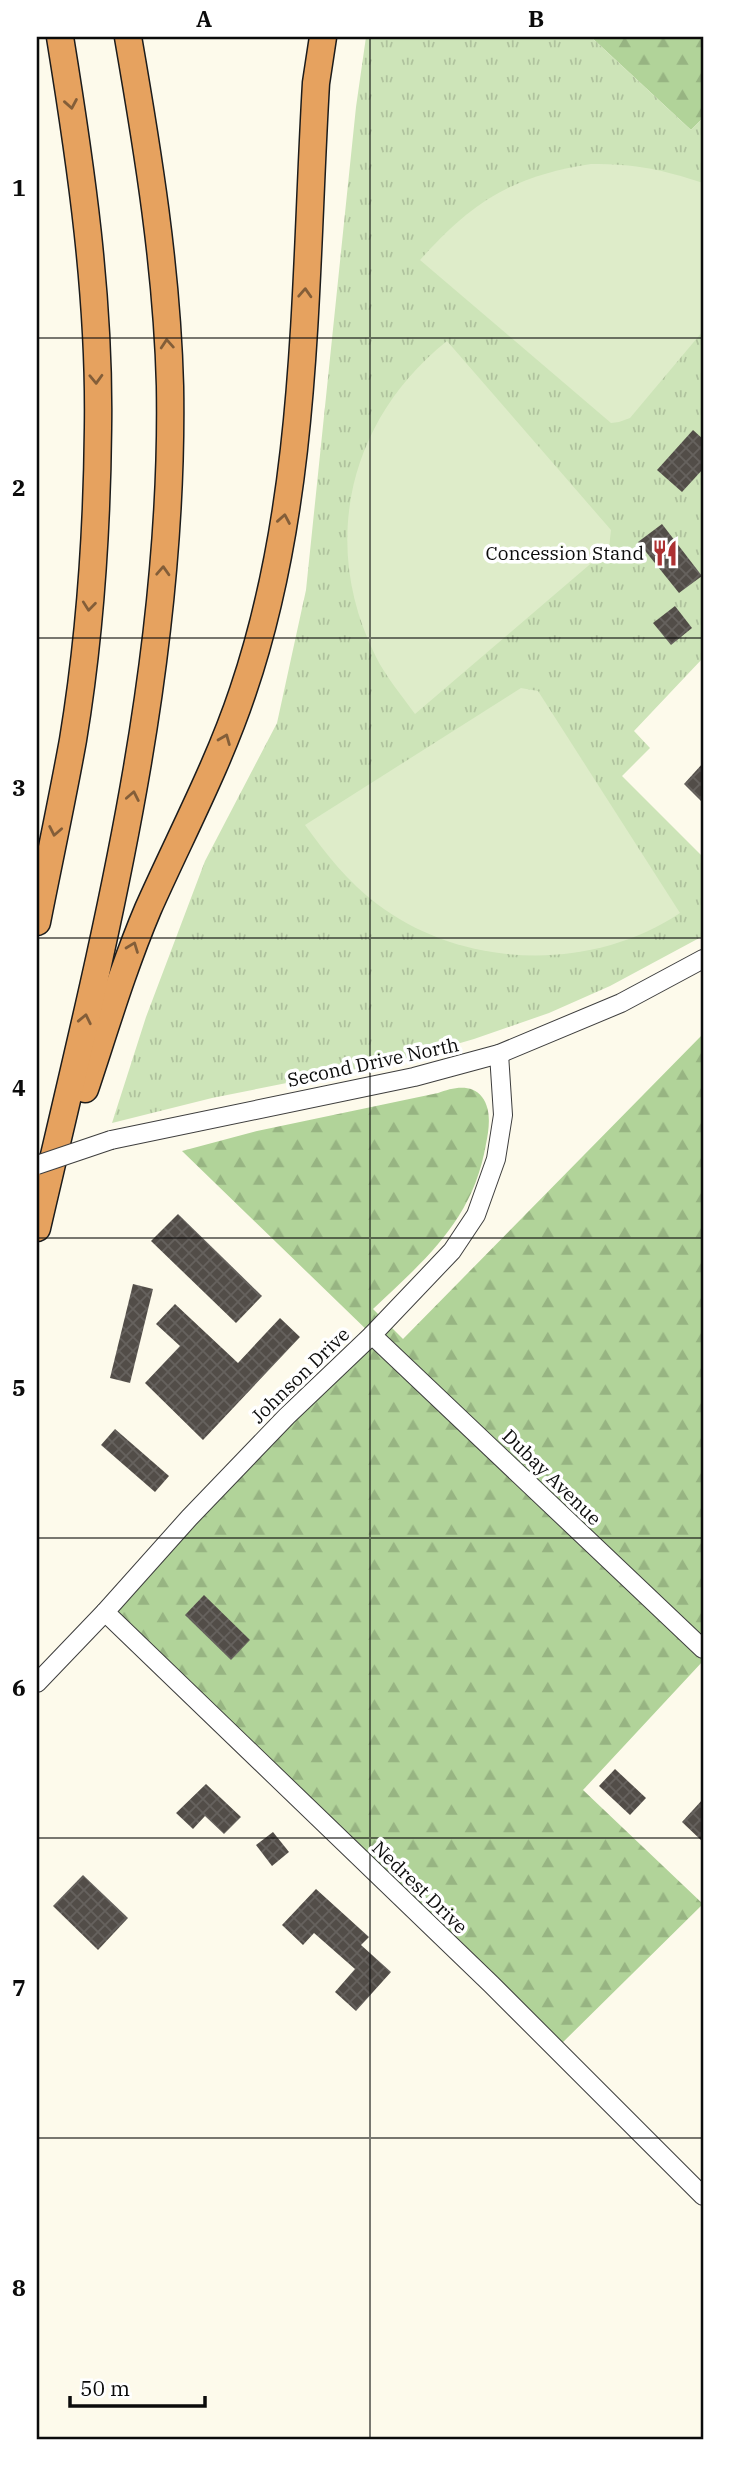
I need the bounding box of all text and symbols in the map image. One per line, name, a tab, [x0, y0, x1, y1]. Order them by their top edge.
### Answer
text: A	[196, 3, 212, 33]
text: B	[528, 3, 544, 33]
one-way arrow	[63, 98, 78, 110]
text: 1	[12, 172, 26, 202]
one-way arrow	[297, 287, 312, 298]
one-way arrow	[160, 338, 175, 349]
one-way arrow	[89, 374, 104, 385]
text: 2	[12, 472, 26, 502]
one-way arrow	[276, 514, 291, 525]
restaurant icon: Concession Stand	[650, 538, 680, 568]
place label: Concession Stand	[486, 541, 644, 565]
one-way arrow	[155, 565, 170, 576]
one-way arrow	[82, 601, 97, 612]
one-way arrow	[216, 733, 230, 745]
text: 3	[12, 772, 26, 802]
one-way arrow	[125, 790, 140, 802]
one-way arrow	[49, 825, 64, 837]
one-way arrow	[125, 941, 139, 953]
one-way arrow	[77, 1013, 92, 1025]
street label: Second Drive North	[285, 1032, 461, 1092]
text: 4	[12, 1072, 26, 1102]
street label: Johnson Drive	[246, 1322, 354, 1428]
text: 5	[12, 1372, 26, 1402]
street label: Dubay Avenue	[498, 1424, 606, 1530]
text: 6	[12, 1672, 26, 1702]
street label: Nedrest Drive	[367, 1835, 473, 1939]
text: 7	[12, 1972, 26, 2002]
text: 8	[12, 2272, 26, 2302]
scale bar	[70, 2364, 205, 2408]
text: 50 m	[80, 2374, 130, 2402]

